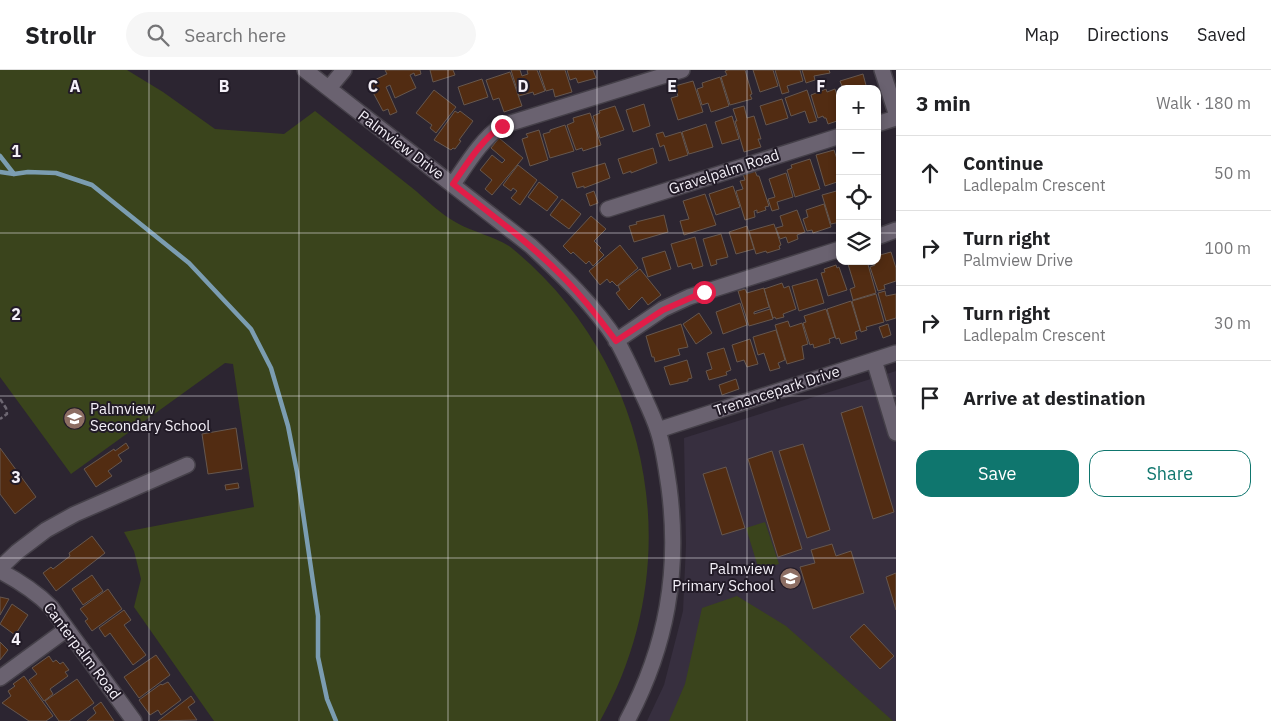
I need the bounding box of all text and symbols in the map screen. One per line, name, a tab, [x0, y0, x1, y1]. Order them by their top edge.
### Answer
search box	[126, 12, 476, 57]
text: Strollr	[25, 19, 96, 51]
icon: search	[144, 21, 172, 49]
text: Search here	[184, 23, 286, 47]
text: Map	[1024, 23, 1059, 46]
text: Directions	[1087, 23, 1169, 46]
text: Saved	[1197, 23, 1246, 46]
text: A	[70, 76, 81, 96]
text: B	[219, 76, 230, 96]
text: C	[368, 76, 378, 96]
text: D	[517, 76, 529, 96]
text: E	[667, 76, 677, 96]
text: F	[816, 76, 826, 96]
map controls	[836, 85, 881, 265]
button: +	[836, 85, 881, 130]
text: 3 min	[916, 89, 971, 117]
text: Walk · 180 m	[1156, 93, 1251, 113]
street label: Palmview Drive	[354, 106, 448, 183]
route end	[491, 115, 514, 138]
button: −	[836, 130, 881, 175]
text: 1	[11, 141, 21, 161]
street label: Gravelpalm Road	[666, 145, 782, 198]
text: Continue	[963, 151, 1043, 175]
icon: ahead	[916, 159, 944, 187]
text: 50 m	[1214, 163, 1251, 183]
button: locate	[836, 175, 881, 220]
text: Ladlepalm Crescent	[963, 175, 1106, 195]
button: layers	[836, 220, 881, 265]
text: Turn right	[963, 226, 1050, 250]
icon: right	[916, 234, 944, 262]
text: 100 m	[1204, 238, 1251, 258]
text: Palmview Drive	[963, 250, 1073, 270]
route start	[693, 281, 716, 304]
text: Turn right	[963, 301, 1050, 325]
text: 2	[11, 304, 21, 324]
icon: right	[916, 309, 944, 337]
text: 30 m	[1214, 313, 1251, 333]
text: Ladlepalm Crescent	[963, 325, 1106, 345]
street label: Trenancepark Drive	[712, 361, 842, 420]
icon: arrive	[916, 384, 944, 412]
text: Arrive at destination	[963, 386, 1146, 410]
place label: Palmview Secondary School	[90, 399, 210, 435]
school or university icon: Palmview Secondary School	[62, 406, 86, 430]
button: Save	[916, 450, 1079, 497]
button: Share	[1089, 450, 1251, 497]
text: 3	[11, 467, 21, 487]
place label: Palmview Primary School	[672, 559, 774, 595]
school or university icon: Palmview Primary School	[778, 566, 802, 590]
street label: Canterpalm Road	[40, 598, 125, 703]
text: 4	[11, 629, 21, 649]

